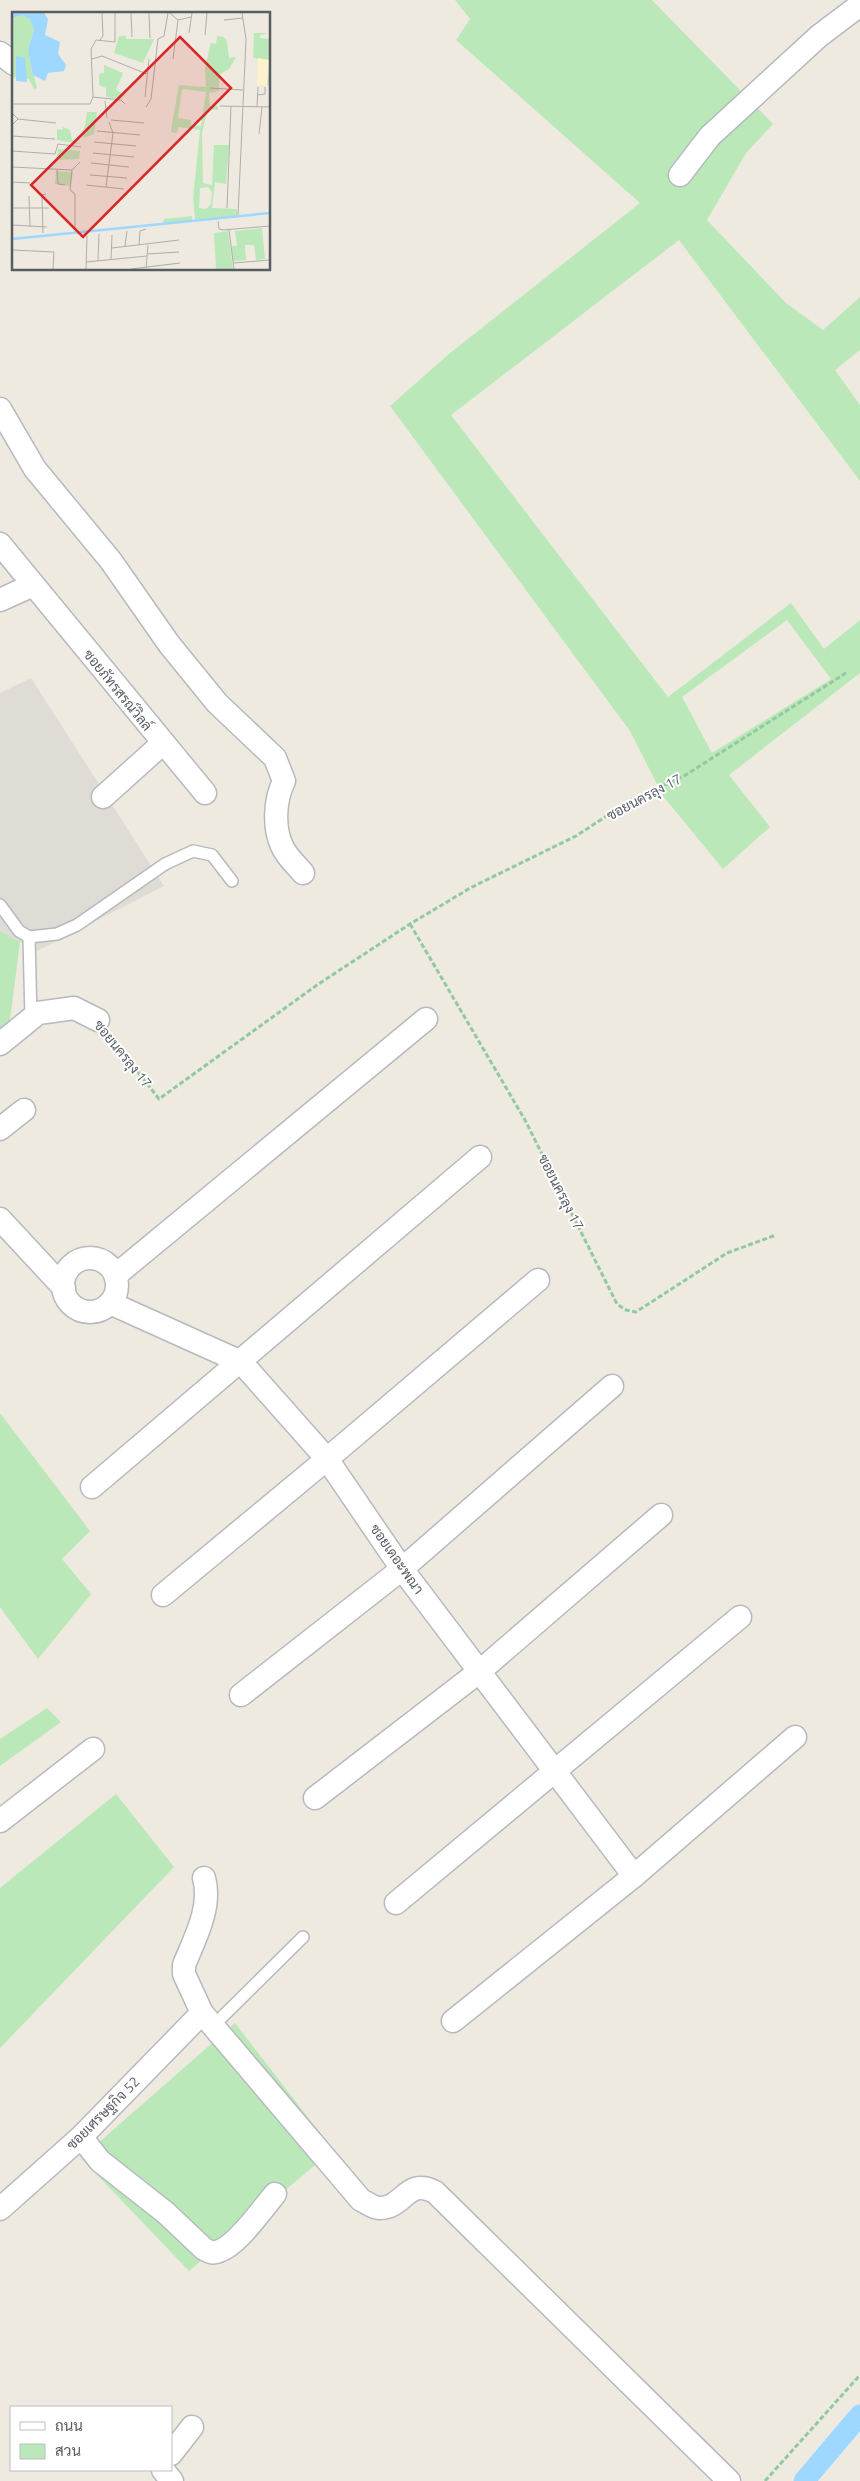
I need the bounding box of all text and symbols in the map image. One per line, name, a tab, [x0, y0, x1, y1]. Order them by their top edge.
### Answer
inset map	[12, 12, 270, 270]
street label: ซอยภัทรสรณ์วิลล์	[81, 646, 156, 734]
street label: ซอยนครลุง 17	[604, 771, 685, 825]
street label: ซอยนครลุง 17	[89, 1017, 155, 1092]
street label: ซอยนครลุง 17	[533, 1152, 587, 1233]
street label: ซอยเดอะพณา	[367, 1521, 427, 1597]
street label: ซอยเศรษฐกิจ 52	[63, 2073, 143, 2153]
legend	[10, 2406, 172, 2471]
text: ถนน	[55, 2417, 83, 2434]
text: สวน	[55, 2442, 81, 2459]

